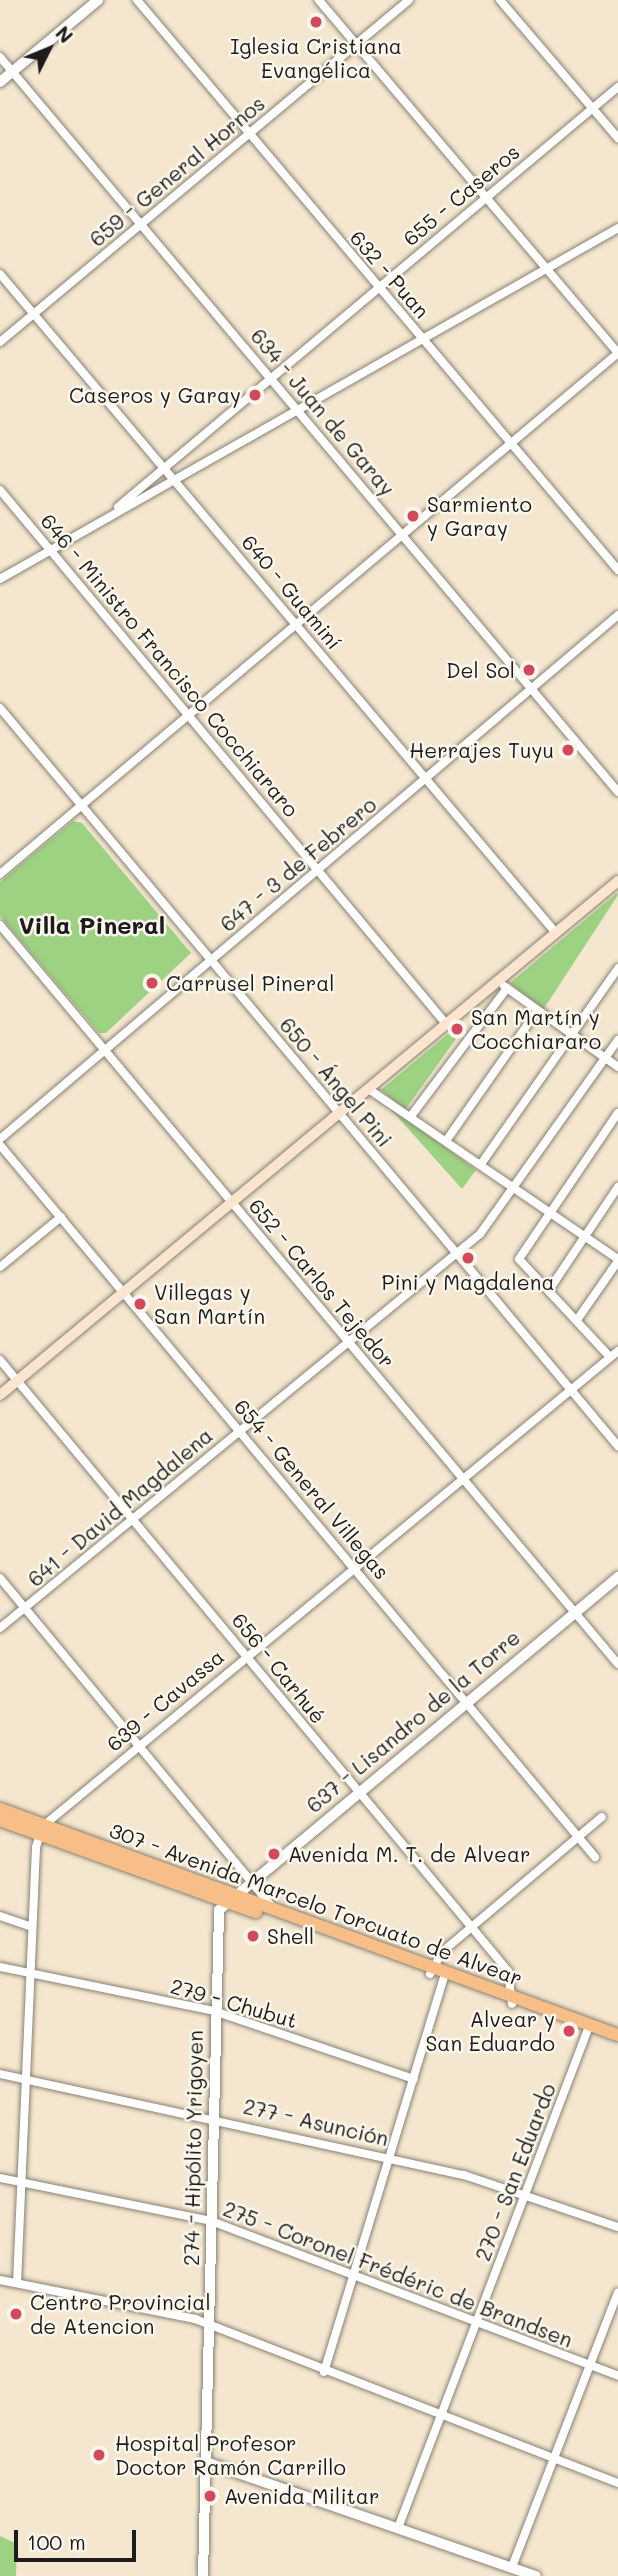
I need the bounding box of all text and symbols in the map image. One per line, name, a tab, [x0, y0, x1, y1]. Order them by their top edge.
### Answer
north arrow	[14, 14, 84, 84]
marker: Iglesia Cristiana Evangélica	[308, 14, 324, 30]
text: N	[51, 21, 79, 48]
place label: Iglesia Cristiana Evangélica	[230, 33, 402, 83]
street label: 659 - General Hornos	[84, 90, 270, 252]
street label: 655 - Caseros	[398, 139, 524, 251]
street label: 632 - Puan	[345, 225, 435, 323]
street label: 634 - Juan de Garay	[246, 323, 400, 501]
place label: Caseros y Garay	[69, 382, 241, 408]
marker: Caseros y Garay	[247, 387, 263, 403]
place label: Sarmiento y Garay	[427, 491, 532, 541]
street label: 646 - Ministro Francisco Cocchiararo	[36, 508, 304, 822]
marker: Sarmiento y Garay	[405, 508, 421, 524]
street label: 640 - Guaminí	[237, 530, 347, 654]
place label: Del Sol	[446, 657, 515, 683]
marker: Del Sol	[521, 662, 537, 678]
place label: Herrajes Tuyu	[409, 737, 554, 763]
marker: Herrajes Tuyu	[560, 742, 576, 758]
street label: 647 - 3 de Febrero	[215, 791, 381, 937]
district label: Villa Pineral	[19, 911, 165, 939]
place label: Carrusel Pineral	[166, 970, 335, 996]
marker: Carrusel Pineral	[144, 975, 160, 991]
place label: San Martín y Cocchiararo	[471, 1004, 601, 1054]
street label: 650 - Ángel Pini	[275, 1012, 397, 1152]
marker: San Martín y Cocchiararo	[449, 1021, 465, 1037]
street label: 652 - Carlos Tejedor	[244, 1193, 400, 1373]
marker: Pini y Magdalena	[460, 1250, 476, 1266]
place label: Pini y Magdalena	[381, 1269, 555, 1295]
place label: Villegas y San Martín	[154, 1279, 265, 1329]
marker: Villegas y San Martín	[132, 1296, 148, 1312]
street label: 654 - General Villegas	[229, 1394, 395, 1584]
street label: 641 - David Magdalena	[23, 1422, 217, 1592]
street label: 656 - Carhué	[227, 1608, 331, 1728]
street label: 637 - Lisandro de la Torre	[301, 1624, 525, 1818]
street label: 639 - Cavassa	[101, 1644, 229, 1756]
street label: 307 - Avenida Marcelo Torcuato de Alvear	[106, 1817, 526, 1991]
place label: Avenida M. T. de Alvear	[288, 1841, 531, 1867]
marker: Avenida M. T. de Alvear	[266, 1846, 282, 1862]
place label: Shell	[267, 1923, 314, 1949]
marker: Shell	[245, 1928, 261, 1944]
street label: 279 - Chubut	[168, 1973, 300, 2033]
place label: Alvear y San Eduardo	[426, 2006, 555, 2056]
marker: Alvear y San Eduardo	[561, 2023, 577, 2039]
street label: 274 - Hipólito Yrigoyen	[178, 2030, 208, 2266]
street label: 270 - San Eduardo	[470, 2080, 560, 2264]
street label: 277 - Asunción	[241, 2093, 391, 2151]
street label: 275 - Coronel Frédéric de Brandsen	[220, 2196, 576, 2352]
place label: Centro Provincial de Atencion	[30, 2289, 211, 2339]
marker: Centro Provincial de Atencion	[8, 2306, 24, 2322]
place label: Hospital Profesor Doctor Ramón Carrillo	[115, 2430, 346, 2480]
marker: Hospital Profesor Doctor Ramón Carrillo	[89, 2445, 109, 2465]
place label: Avenida Militar	[224, 2483, 379, 2509]
marker: Avenida Militar	[202, 2488, 218, 2504]
scale bar	[18, 2516, 140, 2560]
text: 100 m	[27, 2528, 86, 2555]

